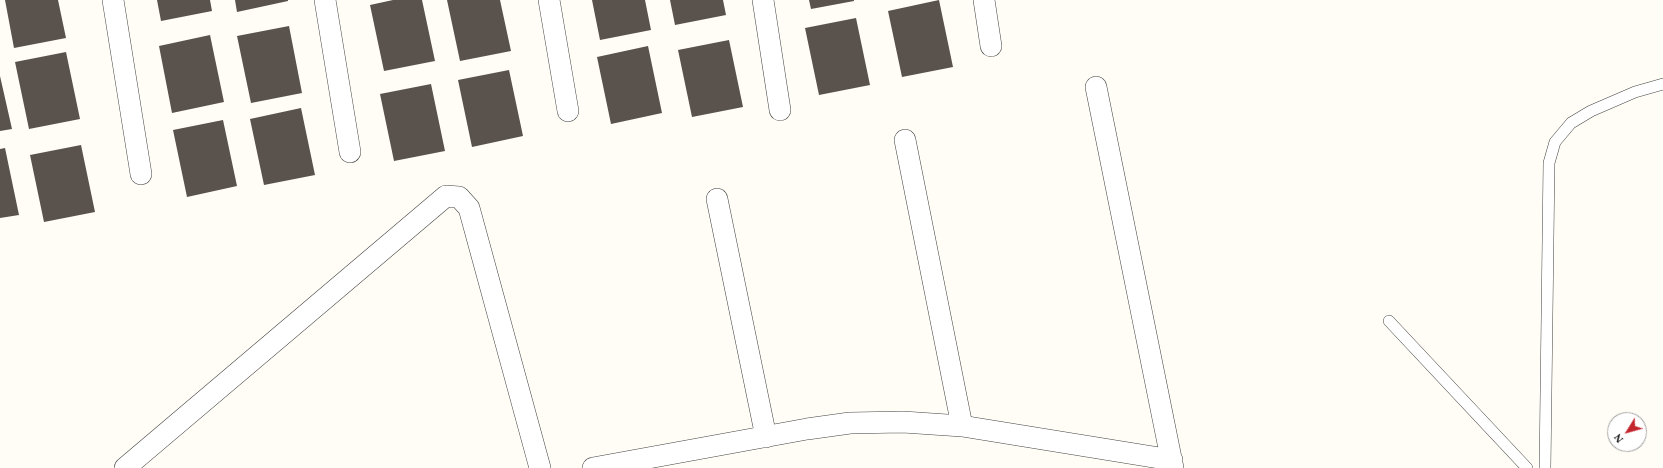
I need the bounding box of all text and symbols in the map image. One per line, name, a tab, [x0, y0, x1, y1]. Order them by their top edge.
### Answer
north arrow	[1607, 412, 1647, 452]
text: N	[1611, 432, 1625, 445]

